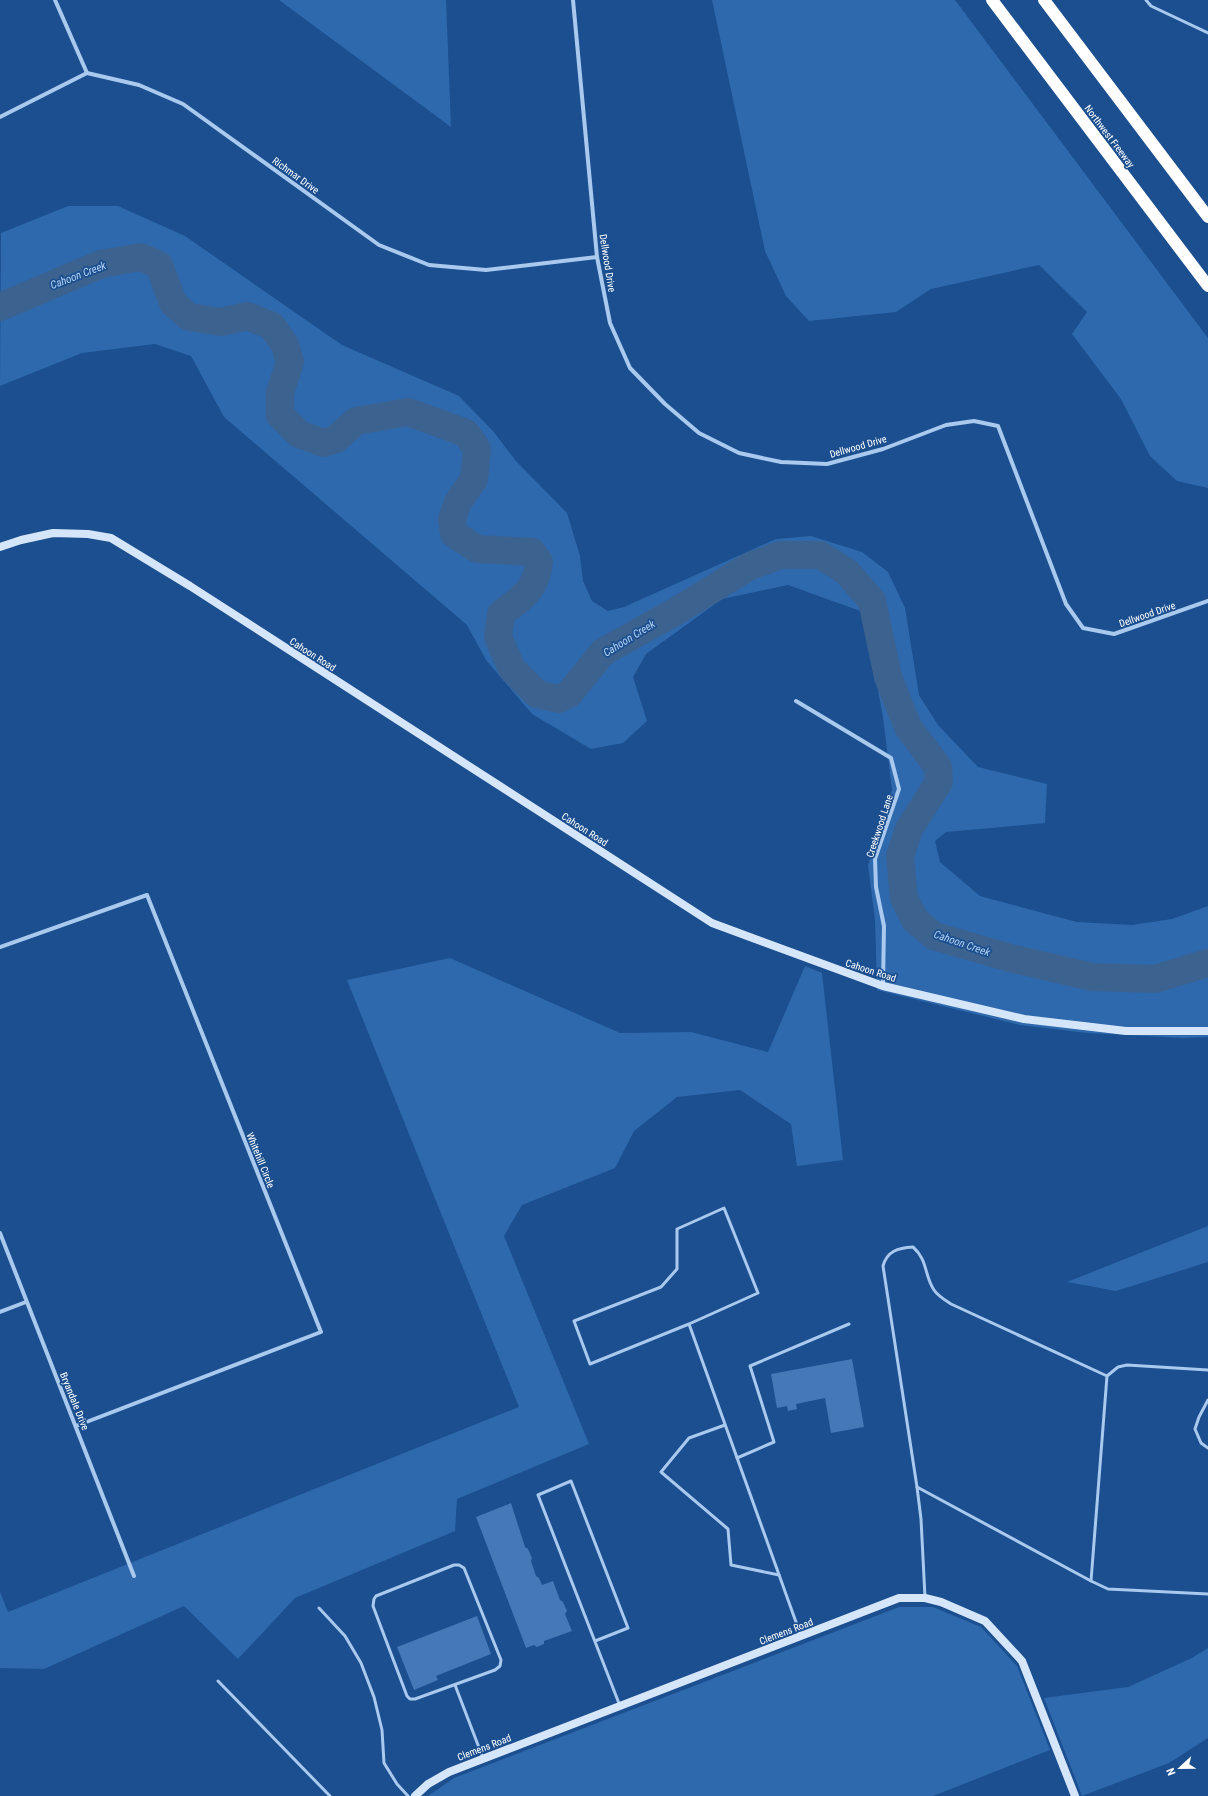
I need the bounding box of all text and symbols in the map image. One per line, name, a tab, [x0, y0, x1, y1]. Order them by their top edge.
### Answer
street label: Northwest Freeway	[1082, 103, 1137, 170]
street label: Richmar Drive	[270, 155, 321, 196]
street label: Dellwood Drive	[597, 233, 618, 293]
water label: Cahoon Creek	[48, 259, 108, 292]
street label: Dellwood Drive	[828, 433, 888, 460]
street label: Dellwood Drive	[1118, 600, 1177, 629]
water label: Cahoon Creek	[601, 617, 658, 659]
street label: Cahoon Road	[288, 635, 338, 673]
street label: Creekwood Lane	[864, 793, 895, 859]
street label: Cahoon Road	[560, 810, 610, 848]
water label: Cahoon Creek	[932, 928, 992, 959]
street label: Cahoon Road	[844, 957, 898, 984]
street label: Whitehill Circle	[244, 1131, 277, 1190]
street label: Bryandale Drive	[58, 1371, 91, 1432]
street label: Clemens Road	[758, 1616, 815, 1647]
street label: Clemens Road	[456, 1732, 513, 1763]
north arrow	[1160, 1748, 1200, 1788]
text: N	[1164, 1766, 1178, 1777]

